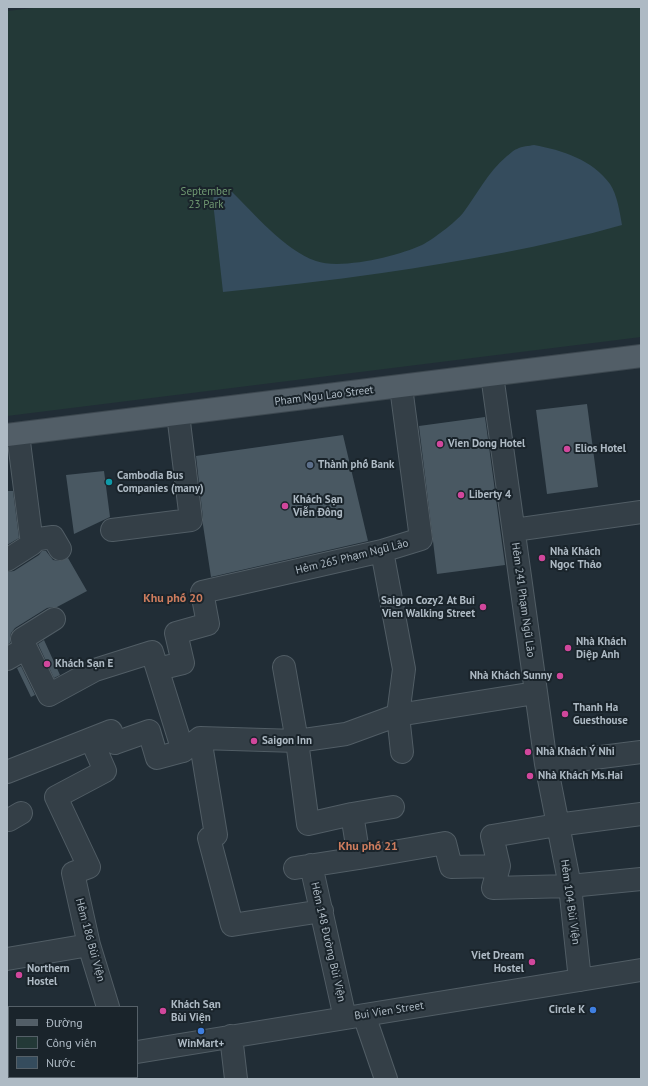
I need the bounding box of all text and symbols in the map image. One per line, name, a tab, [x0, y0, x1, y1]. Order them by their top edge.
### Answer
park label: September 23 Park	[181, 185, 231, 211]
street label: Pham Ngu Lao Street	[274, 383, 374, 409]
place label: Vien Dong Hotel	[448, 437, 525, 451]
marker: Vien Dong Hotel	[435, 439, 445, 449]
place label: Elios Hotel	[575, 442, 626, 456]
marker: Elios Hotel	[562, 444, 572, 454]
place label: Thành phố Bank	[318, 458, 394, 472]
marker: Thành phố Bank	[305, 460, 315, 470]
place label: Cambodia Bus Companies (many)	[117, 469, 204, 495]
marker: Cambodia Bus Companies (many)	[104, 477, 114, 487]
place label: Liberty 4	[469, 488, 511, 502]
marker: Liberty 4	[456, 490, 466, 500]
place label: Khách Sạn Viễn Đông	[293, 493, 343, 519]
marker: Khách Sạn Viễn Đông	[280, 501, 290, 511]
street label: Hẻm 265 Phạm Ngũ Lão	[294, 537, 410, 577]
street label: Hẻm 241 Phạm Ngũ Lão	[508, 541, 538, 659]
place label: Nhà Khách Ngọc Thảo	[550, 545, 602, 571]
marker: Nhà Khách Ngọc Thảo	[537, 553, 547, 563]
district label: Khu phố 20	[143, 592, 203, 606]
place label: Saigon Cozy2 At Bui Vien Walking Street	[381, 594, 475, 620]
marker: Saigon Cozy2 At Bui Vien Walking Street	[478, 602, 488, 612]
place label: Nhà Khách Diệp Anh	[576, 635, 626, 661]
marker: Nhà Khách Diệp Anh	[563, 643, 573, 653]
place label: Khách Sạn E	[55, 657, 114, 671]
marker: Khách Sạn E	[42, 659, 52, 669]
place label: Nhà Khách Sunny	[470, 669, 552, 683]
marker: Nhà Khách Sunny	[555, 671, 565, 681]
place label: Thanh Ha Guesthouse	[573, 701, 628, 727]
marker: Thanh Ha Guesthouse	[560, 709, 570, 719]
place label: Saigon Inn	[262, 734, 312, 748]
marker: Saigon Inn	[249, 736, 259, 746]
place label: Nhà Khách Ý Nhi	[536, 745, 615, 759]
marker: Nhà Khách Ý Nhi	[523, 747, 533, 757]
place label: Nhà Khách Ms.Hai	[538, 769, 623, 783]
marker: Nhà Khách Ms.Hai	[525, 771, 535, 781]
district label: Khu phố 21	[338, 840, 398, 854]
street label: Hẻm 104 Bùi Viện	[557, 859, 583, 945]
street label: Hẻm 148 Đường Bùi Viện	[308, 881, 348, 1003]
street label: Hẻm 186 Bùi Viện	[73, 897, 107, 983]
place label: Viet Dream Hostel	[471, 949, 524, 975]
marker: Viet Dream Hostel	[527, 957, 537, 967]
place label: Northern Hostel	[27, 962, 70, 988]
marker: Northern Hostel	[14, 970, 24, 980]
place label: Khách Sạn Bùi Viện	[171, 998, 221, 1024]
street label: Bui Vien Street	[353, 999, 425, 1023]
place label: Circle K	[549, 1003, 585, 1017]
marker: Circle K	[588, 1005, 598, 1015]
legend	[8, 1006, 138, 1078]
marker: Khách Sạn Bùi Viện	[158, 1006, 168, 1016]
text: Đường	[46, 1015, 83, 1030]
marker: WinMart+	[196, 1026, 206, 1036]
text: Công viên	[46, 1035, 97, 1050]
place label: WinMart+	[178, 1037, 224, 1051]
text: Nước	[46, 1055, 75, 1070]

